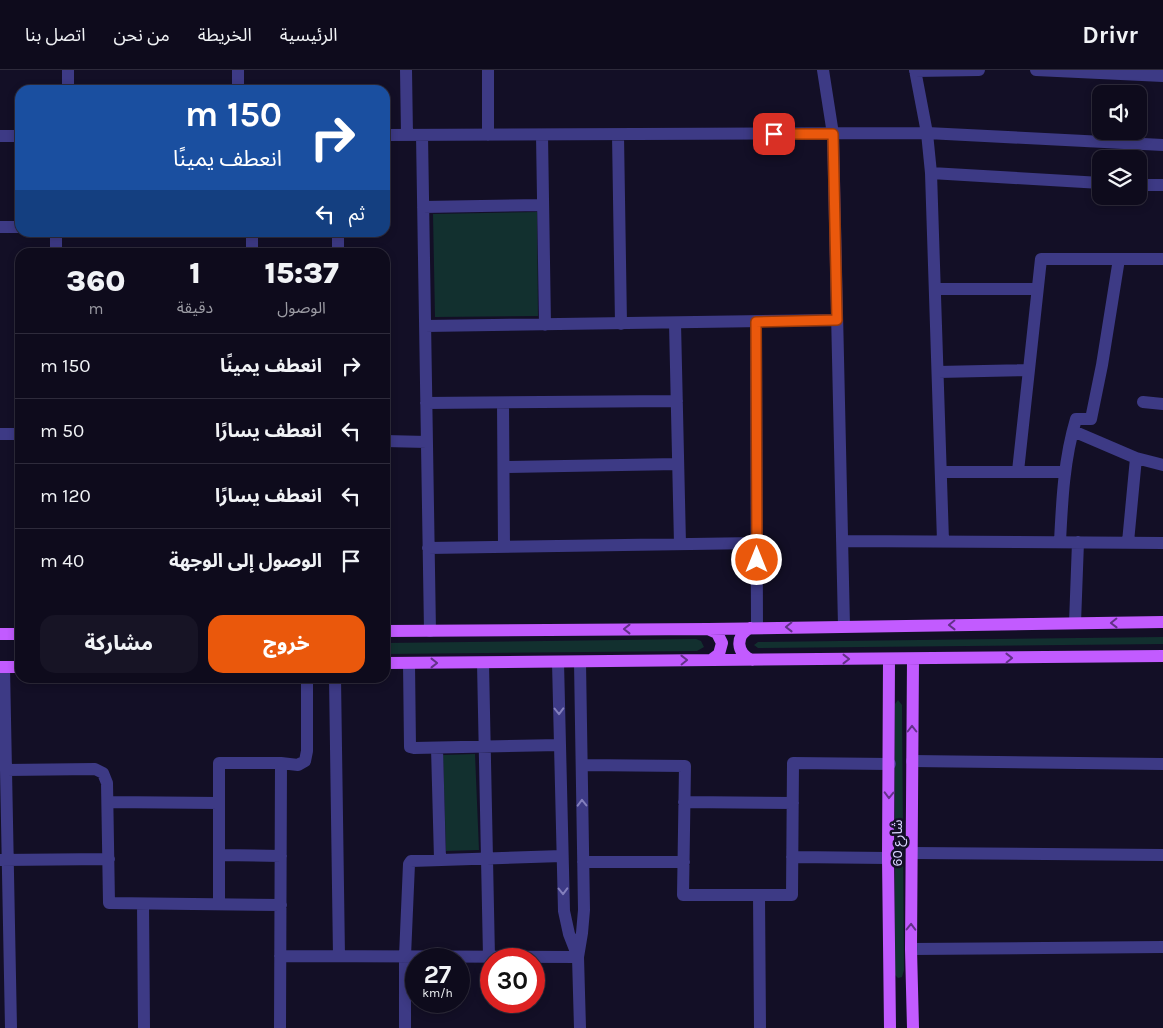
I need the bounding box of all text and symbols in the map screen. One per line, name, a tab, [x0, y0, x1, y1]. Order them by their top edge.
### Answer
text: Drivr	[1082, 21, 1138, 49]
text: اتصل بنا	[25, 24, 85, 46]
text: من نحن	[113, 24, 170, 46]
text: الخريطة	[198, 24, 252, 46]
text: الرئيسية	[280, 24, 338, 46]
map controls	[1092, 85, 1147, 205]
button: sound	[1092, 85, 1147, 140]
text: 150 m	[185, 94, 282, 135]
icon: right	[300, 105, 365, 170]
pin	[753, 113, 795, 155]
icon: arrive	[760, 120, 788, 148]
text: انعطف يمينًا	[173, 146, 282, 172]
button: layers	[1092, 150, 1147, 205]
icon: left	[311, 200, 339, 228]
text: ثم	[349, 203, 365, 225]
text: 1	[189, 255, 201, 291]
text: 15:37	[264, 255, 339, 291]
text: 360	[66, 263, 125, 299]
text: دقيقة	[177, 298, 213, 317]
text: الوصول	[277, 298, 326, 317]
text: m	[88, 299, 103, 318]
icon: right	[337, 352, 365, 380]
text: 150 m	[40, 355, 91, 377]
text: انعطف يمينًا	[220, 355, 322, 377]
icon: left	[337, 417, 365, 445]
text: 50 m	[40, 420, 84, 442]
text: انعطف يسارًا	[215, 420, 322, 442]
icon: left	[337, 482, 365, 510]
text: 120 m	[40, 485, 91, 507]
text: انعطف يسارًا	[215, 485, 322, 507]
position arrow	[730, 533, 782, 585]
icon: arrive	[337, 547, 365, 575]
text: 40 m	[40, 550, 84, 572]
text: الوصول إلى الوجهة	[169, 550, 322, 572]
button: مشاركة	[40, 615, 198, 673]
button: خروج	[208, 615, 365, 673]
one-way arrow	[1110, 617, 1118, 628]
one-way arrow	[948, 620, 956, 630]
one-way arrow	[785, 622, 793, 632]
one-way arrow	[623, 624, 630, 634]
one-way arrow	[1005, 653, 1013, 663]
one-way arrow	[842, 654, 850, 664]
one-way arrow	[680, 655, 688, 665]
one-way arrow	[430, 658, 438, 668]
one-way arrow	[554, 707, 565, 715]
one-way arrow	[907, 725, 917, 733]
one-way arrow	[884, 792, 894, 799]
one-way arrow	[577, 799, 587, 807]
street label: شارع 60	[889, 820, 908, 866]
one-way arrow	[558, 887, 568, 895]
one-way arrow	[906, 923, 916, 930]
speed limit sign: 30	[480, 948, 545, 1013]
text: 27	[424, 960, 451, 989]
text: km/h	[422, 986, 453, 1000]

